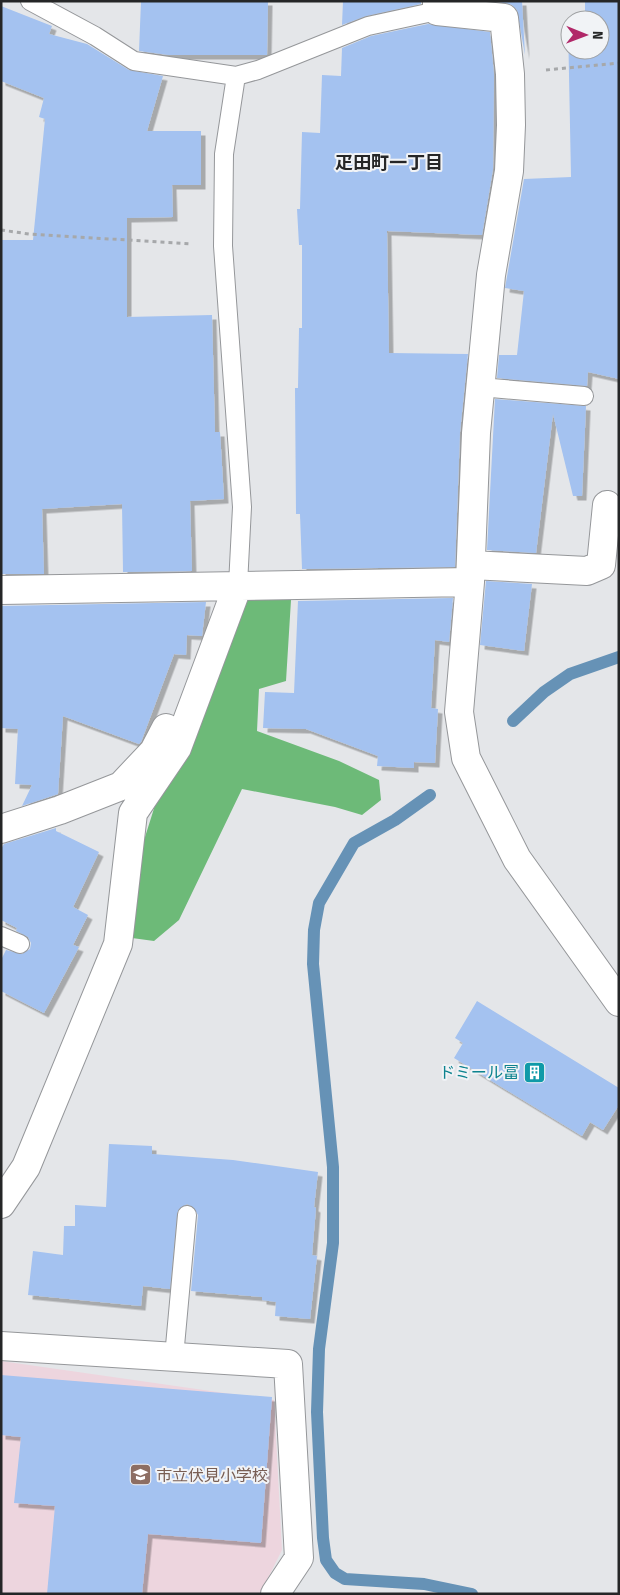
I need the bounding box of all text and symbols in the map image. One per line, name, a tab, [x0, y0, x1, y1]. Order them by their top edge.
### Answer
north arrow	[560, 10, 610, 60]
text: N	[589, 31, 606, 40]
district label: 疋田町一丁目	[335, 152, 443, 174]
building icon: ドミール冨	[523, 1060, 547, 1084]
place label: ドミール冨	[439, 1063, 519, 1082]
school or university icon: 市立伏見小学校	[128, 1463, 152, 1487]
place label: 市立伏見小学校	[156, 1466, 268, 1485]

